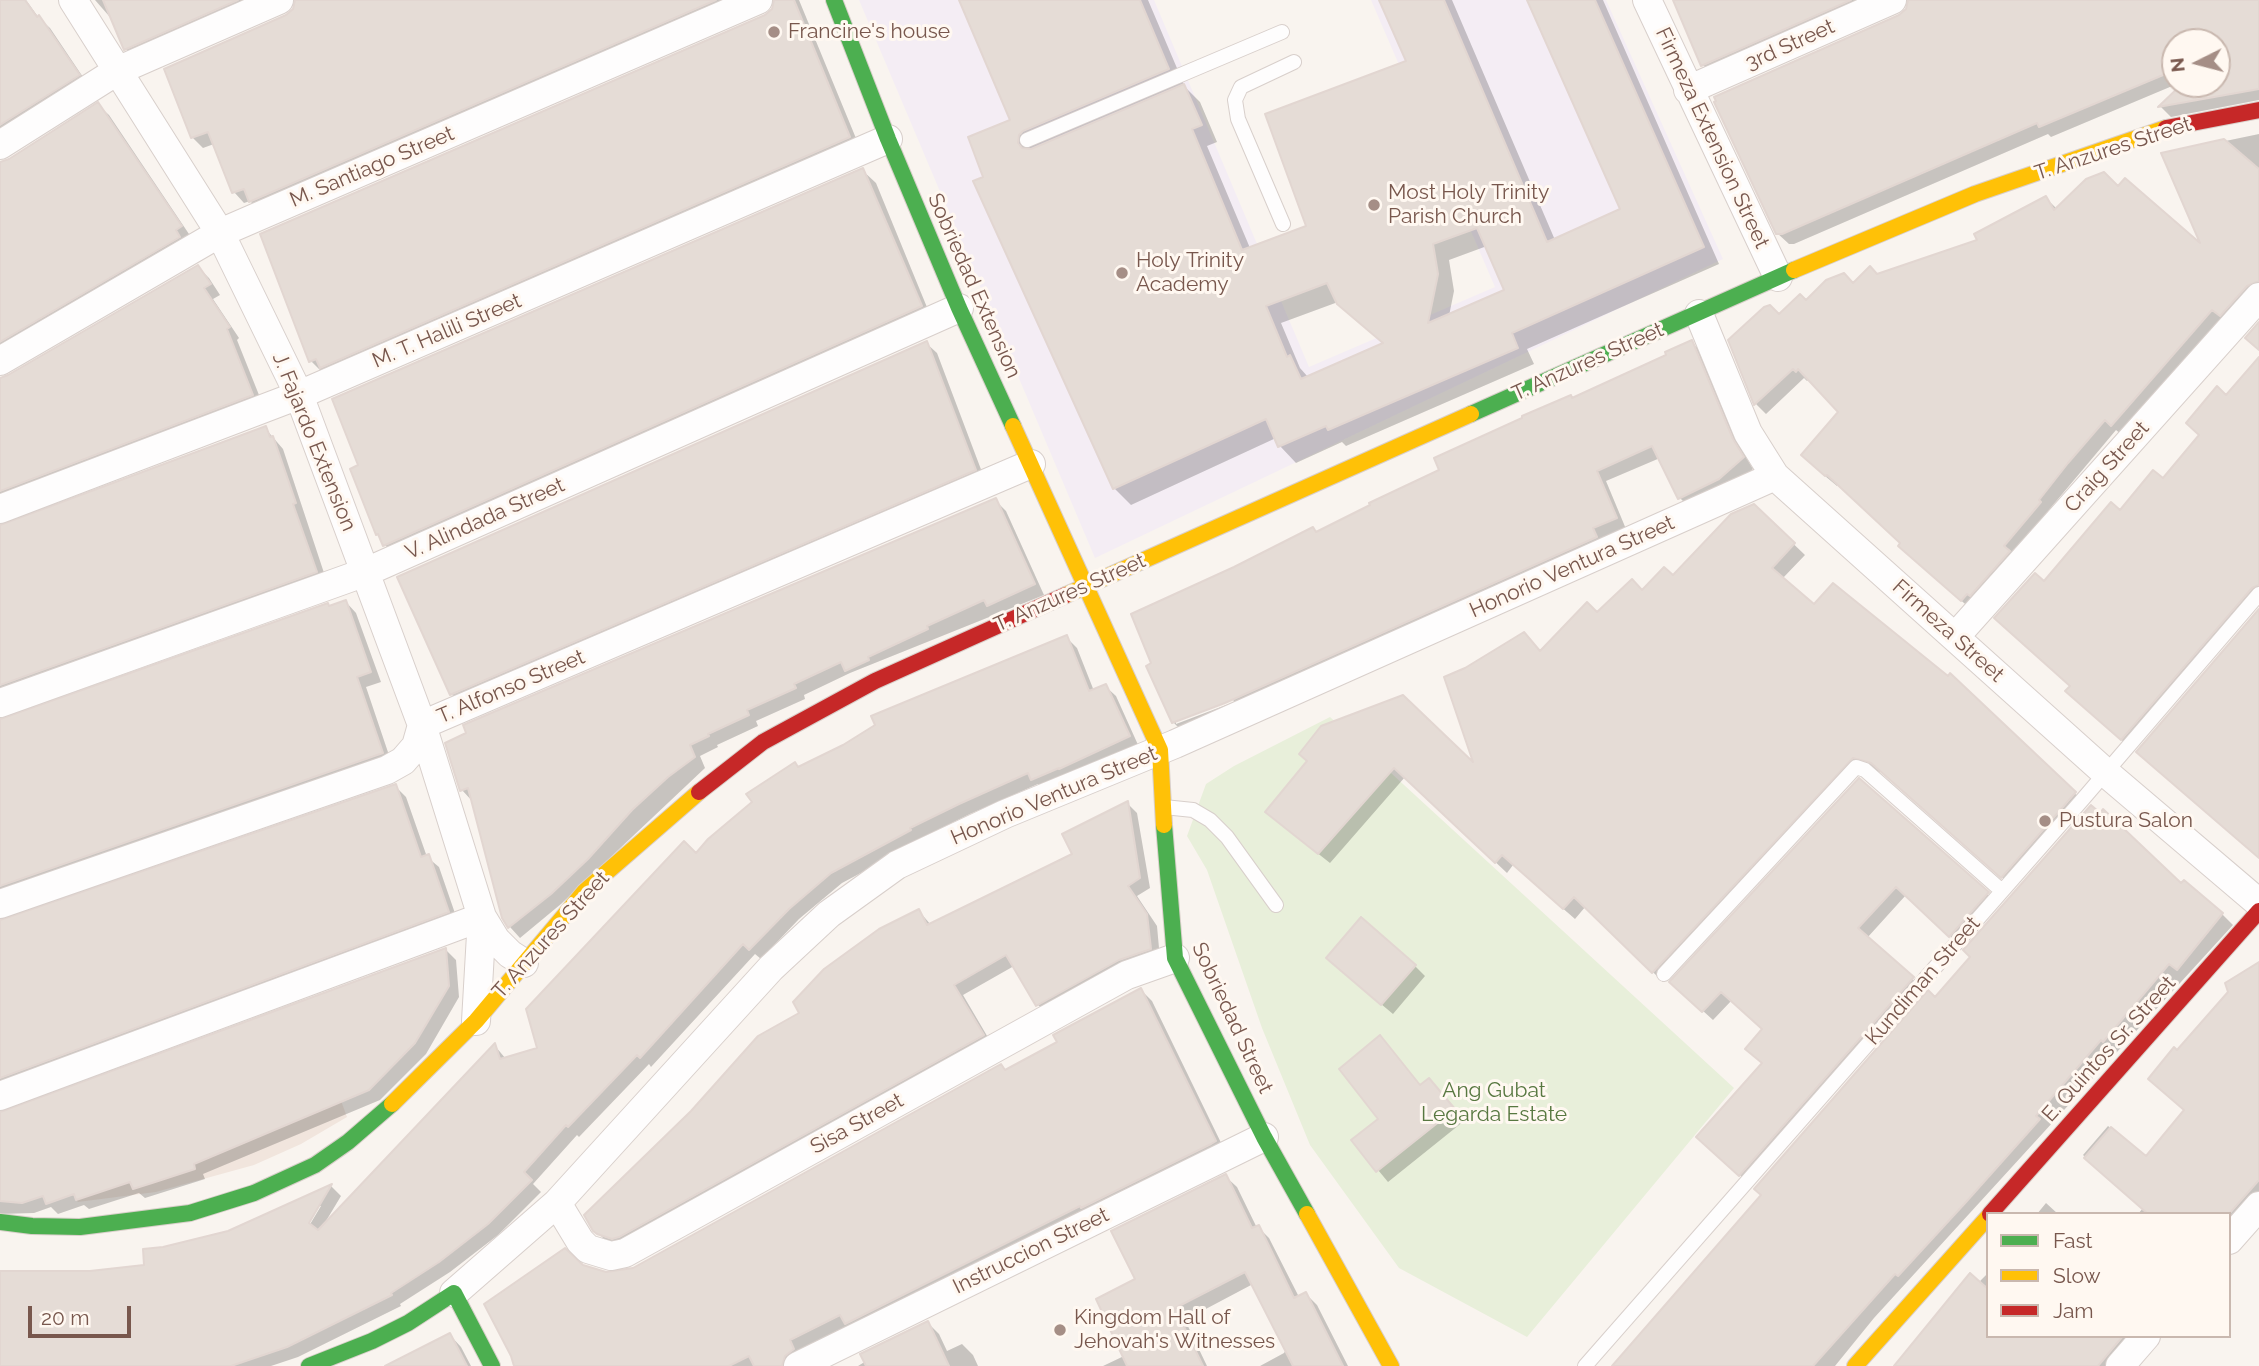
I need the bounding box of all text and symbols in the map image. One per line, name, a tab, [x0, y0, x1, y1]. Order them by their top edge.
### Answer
street label: 3rd Street	[1742, 14, 1838, 76]
place label: Francine's house	[788, 19, 950, 45]
marker: Francine's house	[766, 24, 782, 40]
street label: Firmeza Extension Street	[1650, 24, 1774, 252]
north arrow	[2161, 28, 2231, 98]
text: N	[2165, 57, 2189, 73]
street label: T. Anzures Street	[2032, 112, 2194, 186]
street label: M. Santiago Street	[286, 121, 458, 213]
place label: Most Holy Trinity Parish Church	[1388, 180, 1549, 230]
street label: Sobriedad Extension	[922, 190, 1026, 382]
marker: Most Holy Trinity Parish Church	[1366, 197, 1382, 213]
place label: Holy Trinity Academy	[1136, 248, 1244, 298]
marker: Holy Trinity Academy	[1114, 265, 1130, 281]
street label: M. T. Halili Street	[369, 288, 525, 374]
street label: T. Anzures Street	[1508, 317, 1668, 407]
street label: J. Fajardo Extension	[267, 349, 361, 535]
street label: Craig Street	[2059, 416, 2155, 518]
street label: V. Alindada Street	[402, 473, 568, 565]
street label: Honorio Ventura Street	[1466, 510, 1678, 624]
street label: T. Anzures Street	[990, 548, 1150, 638]
street label: Firmeza Street	[1887, 574, 2009, 688]
street label: T. Alfonso Street	[433, 645, 589, 729]
street label: Honorio Ventura Street	[947, 741, 1161, 851]
place label: Pustura Salon	[2059, 808, 2193, 834]
marker: Pustura Salon	[2037, 813, 2053, 829]
street label: T. Anzures Street	[487, 866, 615, 1004]
street label: Kundiman Street	[1860, 912, 1986, 1050]
street label: Sobriedad Street	[1186, 939, 1278, 1097]
street label: E. Quintos Sr. Street	[2037, 971, 2181, 1127]
park label: Ang Gubat Legarda Estate	[1421, 1078, 1567, 1128]
street label: Sisa Street	[806, 1088, 908, 1160]
street label: Instruccion Street	[949, 1202, 1113, 1300]
legend	[1986, 1212, 2231, 1338]
text: Fast	[2053, 1228, 2093, 1253]
text: Slow	[2053, 1263, 2101, 1288]
scale bar	[32, 1292, 135, 1336]
text: Jam	[2053, 1298, 2094, 1323]
text: 20 m	[41, 1305, 89, 1330]
place label: Kingdom Hall of Jehovah's Witnesses	[1074, 1305, 1275, 1355]
marker: Kingdom Hall of Jehovah's Witnesses	[1052, 1322, 1068, 1338]

